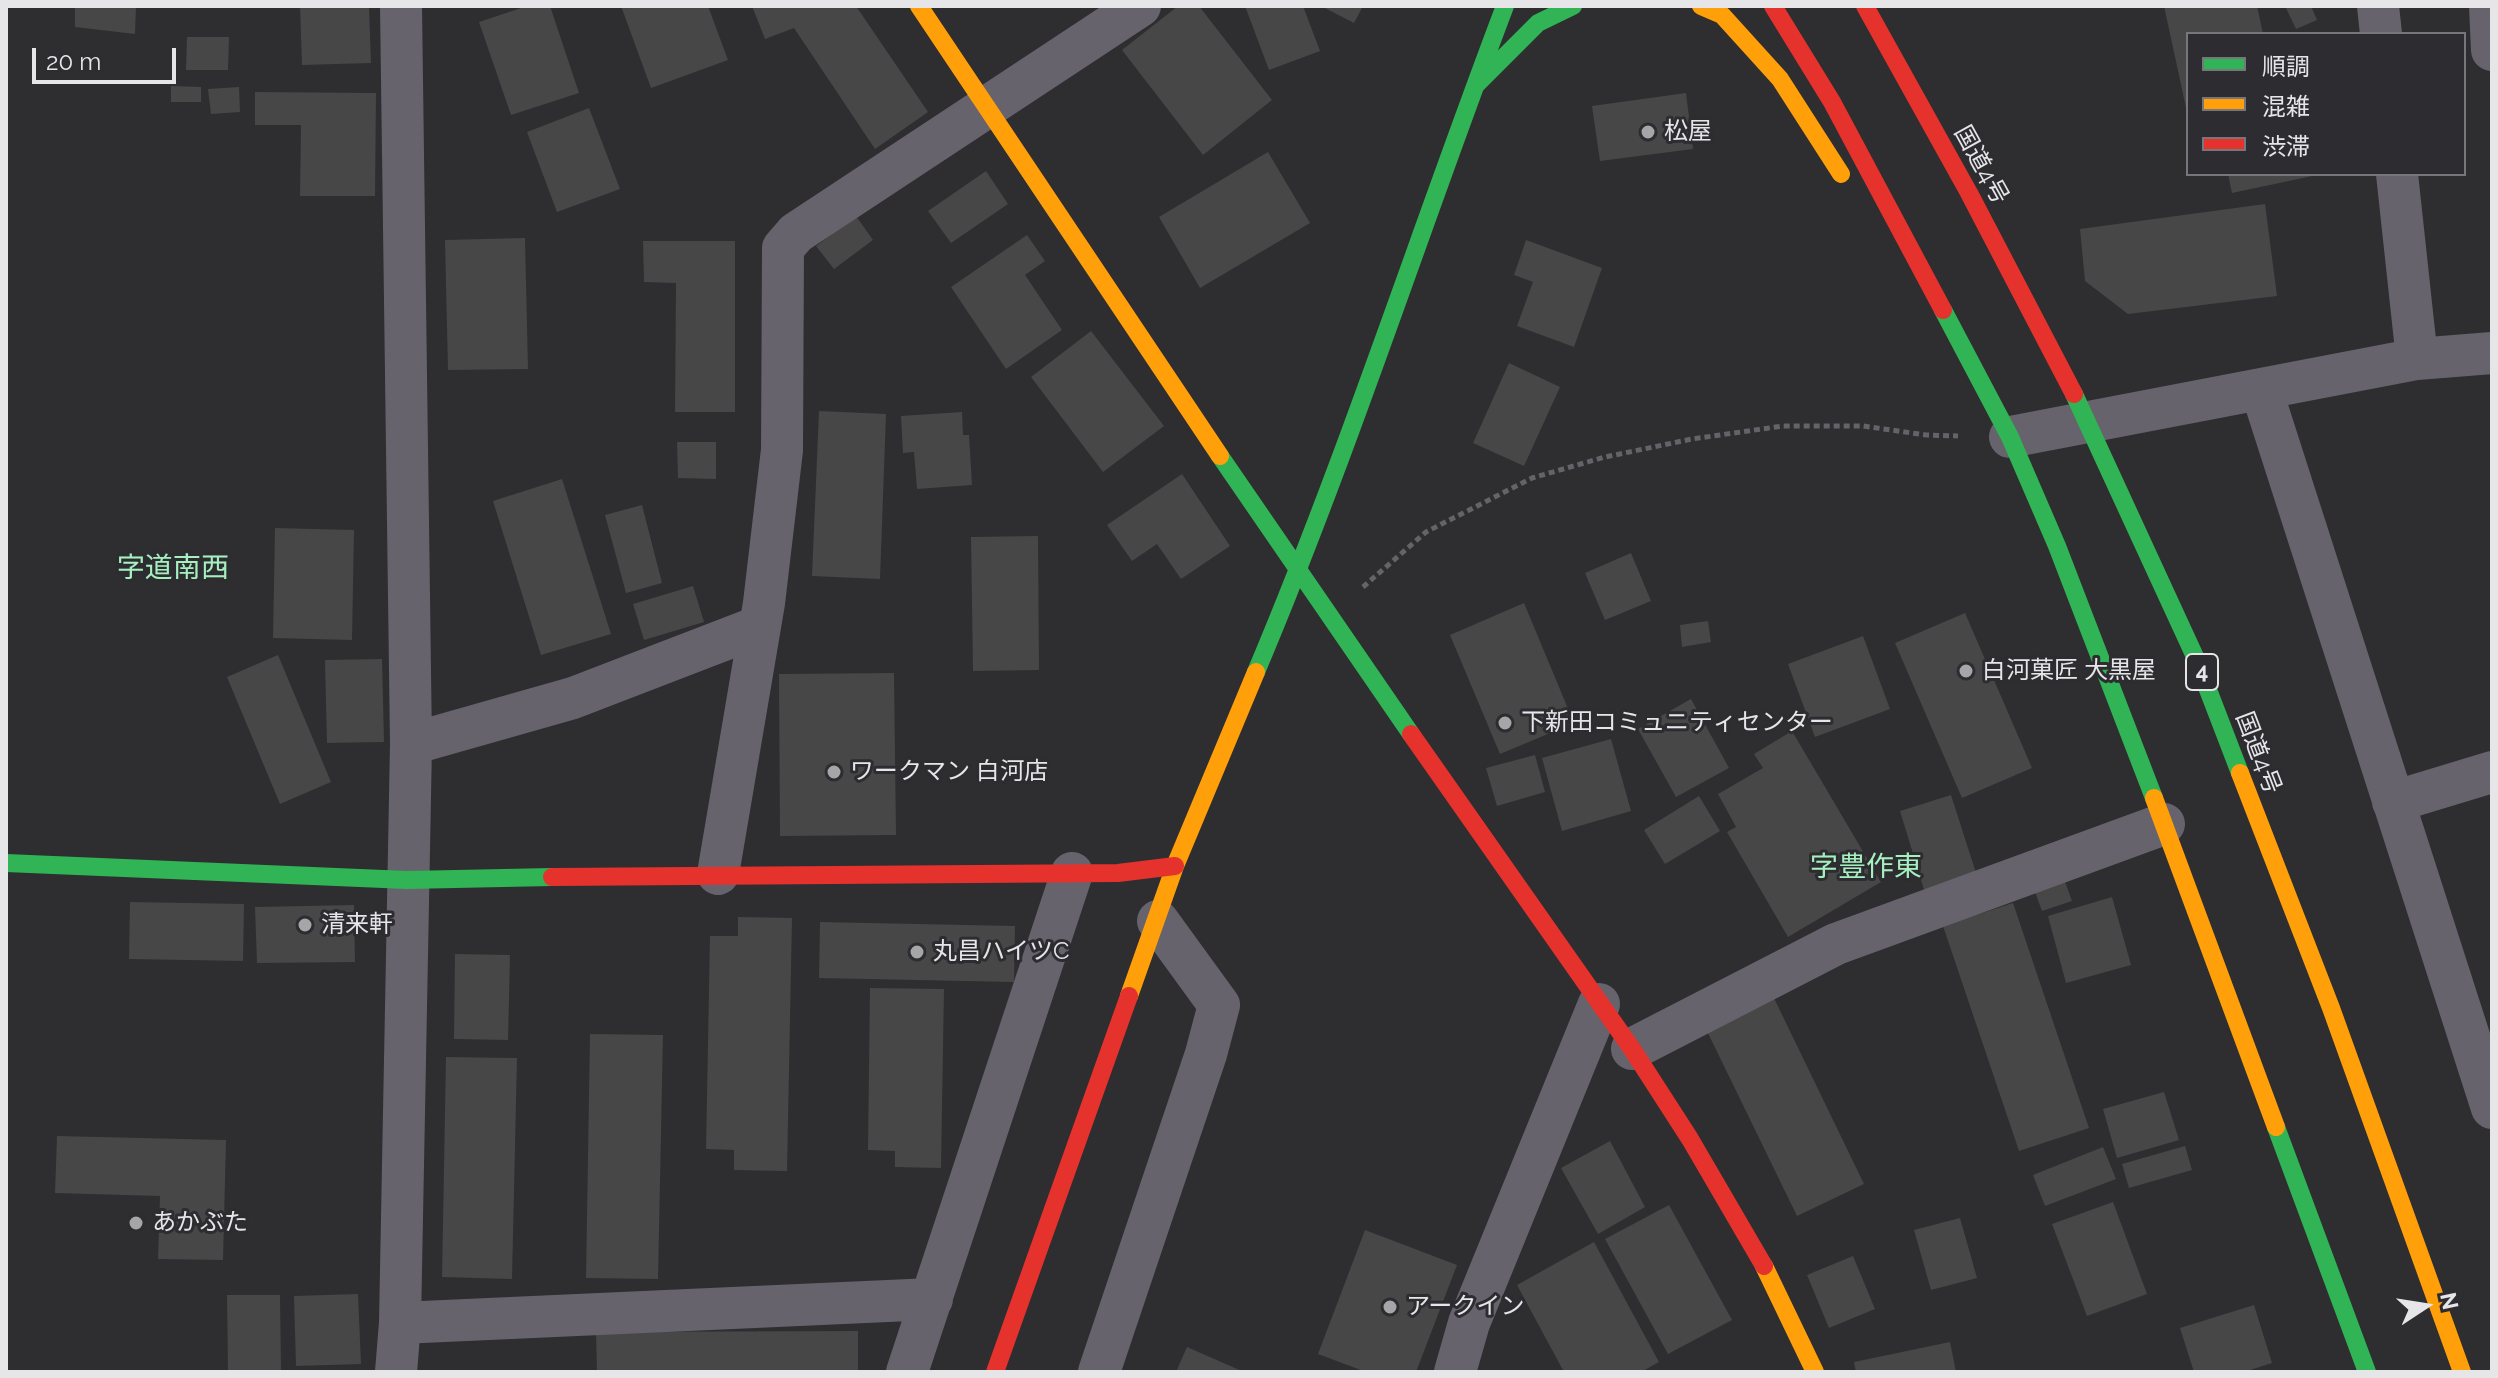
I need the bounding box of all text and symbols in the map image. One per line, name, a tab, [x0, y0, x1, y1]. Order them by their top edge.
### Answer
scale bar	[36, 32, 180, 82]
legend	[2186, 32, 2466, 176]
text: 20 m	[46, 47, 101, 76]
text: 順調	[2262, 52, 2310, 81]
text: 混雑	[2262, 92, 2310, 121]
place label: 松屋	[1664, 118, 1712, 146]
street label: 国道4号	[1948, 121, 2014, 209]
marker: 松屋	[1639, 123, 1657, 141]
text: 渋滞	[2262, 132, 2310, 161]
district label: 字道南西	[117, 552, 229, 586]
road number: 4	[2186, 654, 2218, 690]
place label: 白河菓匠 大黒屋	[1982, 657, 2156, 685]
marker: 白河菓匠 大黒屋	[1957, 662, 1975, 680]
street label: 国道4号	[2229, 708, 2287, 798]
place label: 下新田コミュニティセンター	[1521, 709, 1833, 737]
marker: 下新田コミュニティセンター	[1496, 714, 1514, 732]
place label: ワークマン 白河店	[850, 758, 1048, 786]
marker: ワークマン 白河店	[825, 763, 843, 781]
district label: 字豊作東	[1810, 851, 1922, 885]
place label: 清来軒	[321, 911, 393, 939]
marker: 清来軒	[296, 916, 314, 934]
place label: 丸昌ハイツC	[933, 938, 1069, 966]
marker: 丸昌ハイツC	[908, 943, 926, 961]
place label: あかぶた	[152, 1209, 248, 1237]
marker: あかぶた	[127, 1214, 145, 1232]
north arrow	[2386, 1266, 2466, 1346]
text: N	[2435, 1290, 2464, 1312]
place label: アークイン	[1406, 1293, 1525, 1321]
marker: アークイン	[1381, 1298, 1399, 1316]

